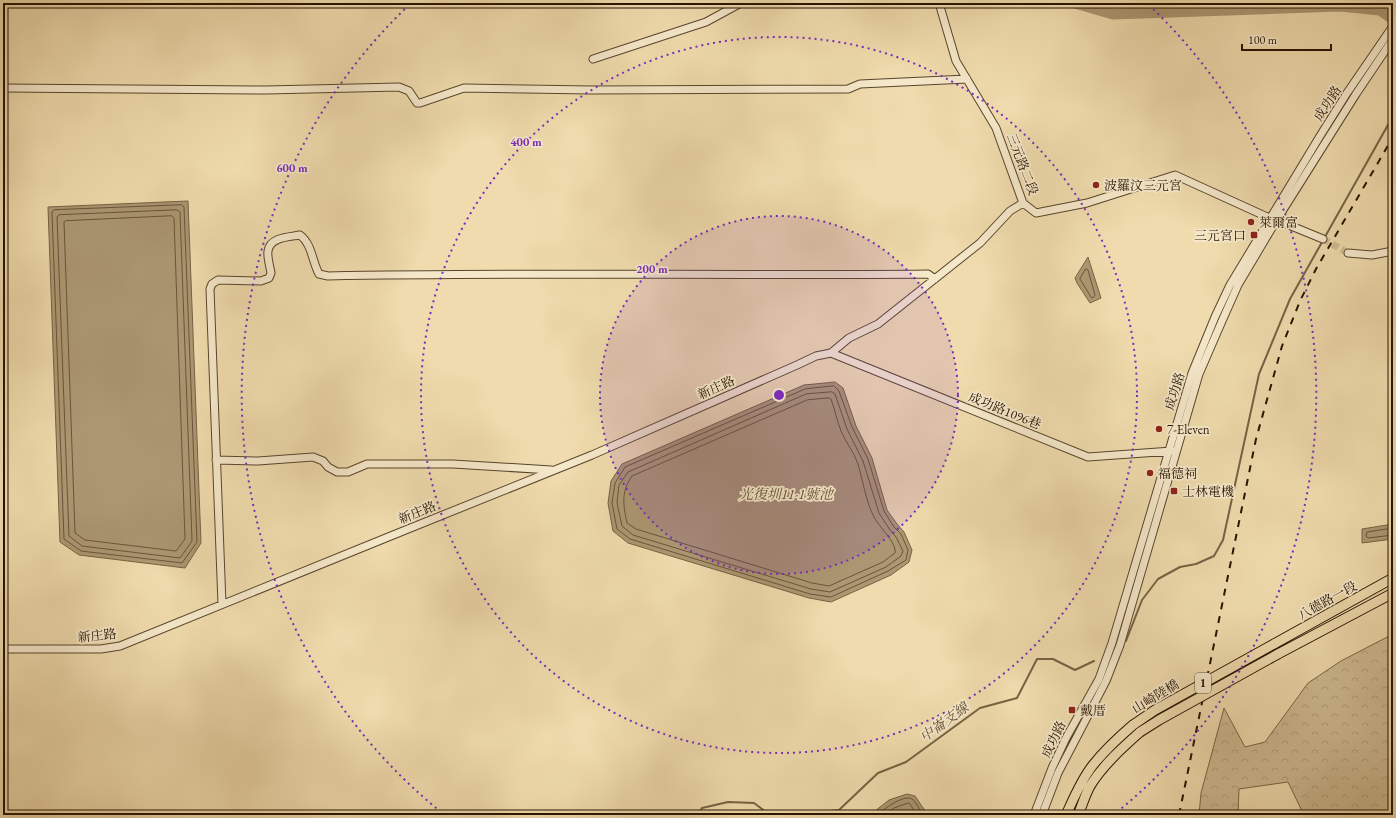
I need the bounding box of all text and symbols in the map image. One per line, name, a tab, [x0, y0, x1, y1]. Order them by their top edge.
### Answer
scale bar	[1242, 26, 1331, 52]
text: 100 m	[1248, 32, 1278, 48]
street label: 成功路	[1310, 82, 1345, 124]
street label: 三元路二段	[1003, 131, 1042, 198]
text: 400 m	[510, 134, 542, 150]
text: 600 m	[276, 160, 308, 176]
place label: 波羅汶三元宮	[1104, 177, 1182, 194]
marker: 波羅汶三元宮	[1091, 180, 1101, 190]
place label: 萊爾富	[1259, 214, 1298, 231]
marker: 萊爾富	[1246, 217, 1256, 227]
place label: 三元宮口	[1194, 227, 1246, 244]
marker: 三元宮口	[1249, 230, 1259, 240]
text: 200 m	[636, 261, 668, 277]
street label: 成功路	[1161, 370, 1188, 412]
street label: 新庄路	[695, 372, 737, 403]
centre of rings	[772, 388, 786, 402]
street label: 成功路1096巷	[966, 388, 1044, 433]
place label: 7-Eleven	[1167, 421, 1210, 438]
marker: 7-Eleven	[1154, 424, 1164, 434]
place label: 福德祠	[1158, 465, 1197, 482]
marker: 福德祠	[1145, 468, 1155, 478]
place label: 士林電機	[1182, 483, 1234, 500]
water label: 光復圳11-1號池	[739, 485, 835, 503]
marker: 士林電機	[1169, 486, 1179, 496]
street label: 新庄路	[396, 497, 438, 528]
street label: 八德路一段	[1295, 577, 1360, 624]
street label: 新庄路	[77, 625, 117, 646]
road number: 1	[1195, 673, 1211, 693]
street label: 山崎陸橋	[1129, 676, 1182, 717]
water label: 中崙支線	[916, 697, 974, 746]
place label: 戴厝	[1080, 702, 1106, 719]
marker: 戴厝	[1067, 705, 1077, 715]
street label: 成功路	[1037, 718, 1070, 760]

